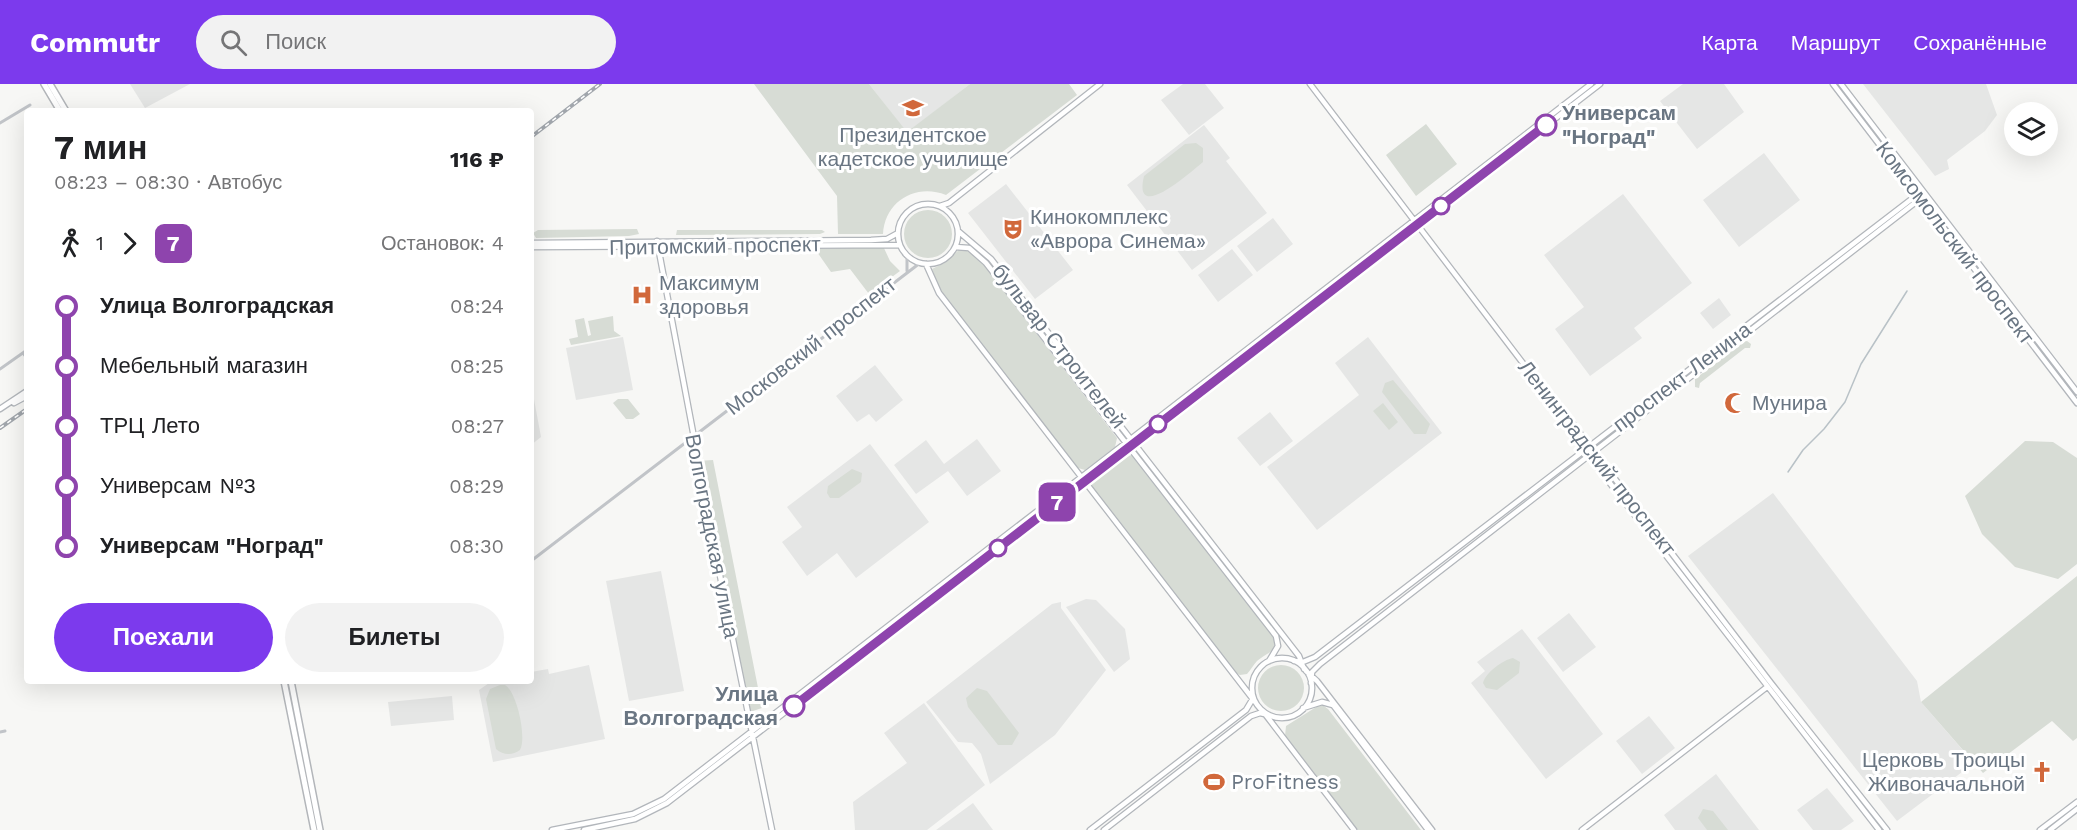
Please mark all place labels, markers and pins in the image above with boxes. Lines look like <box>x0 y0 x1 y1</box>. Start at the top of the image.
school or university icon: Президентское кадетское училище <box>901 96 925 120</box>
place label: Универсам "Ноград" <box>1562 100 1676 149</box>
marker: Универсам "Ноград" <box>1535 114 1557 136</box>
place label: Президентское кадетское училище <box>818 122 1008 171</box>
unlabelled marker <box>1432 197 1450 215</box>
place label: Кинокомплекс «Аврора Синема» <box>1030 204 1206 253</box>
theatre icon: Кинокомплекс «Аврора Синема» <box>1001 217 1025 241</box>
place label: Максимум здоровья <box>659 270 759 319</box>
hospital icon: Максимум здоровья <box>630 283 654 307</box>
place label: Мунира <box>1752 390 1827 415</box>
mosque icon: Мунира <box>1723 391 1747 415</box>
unlabelled marker <box>1149 415 1167 433</box>
unlabelled marker <box>989 539 1007 557</box>
place label: Улица Волгоградская <box>623 681 778 730</box>
marker: Улица Волгоградская <box>783 695 805 717</box>
place label: Церковь Троицы Живоначальной <box>1862 747 2025 796</box>
church icon: Церковь Троицы Живоначальной <box>2030 760 2054 784</box>
place label: ProFitness <box>1231 769 1339 794</box>
sports icon: ProFitness <box>1202 770 1226 794</box>

